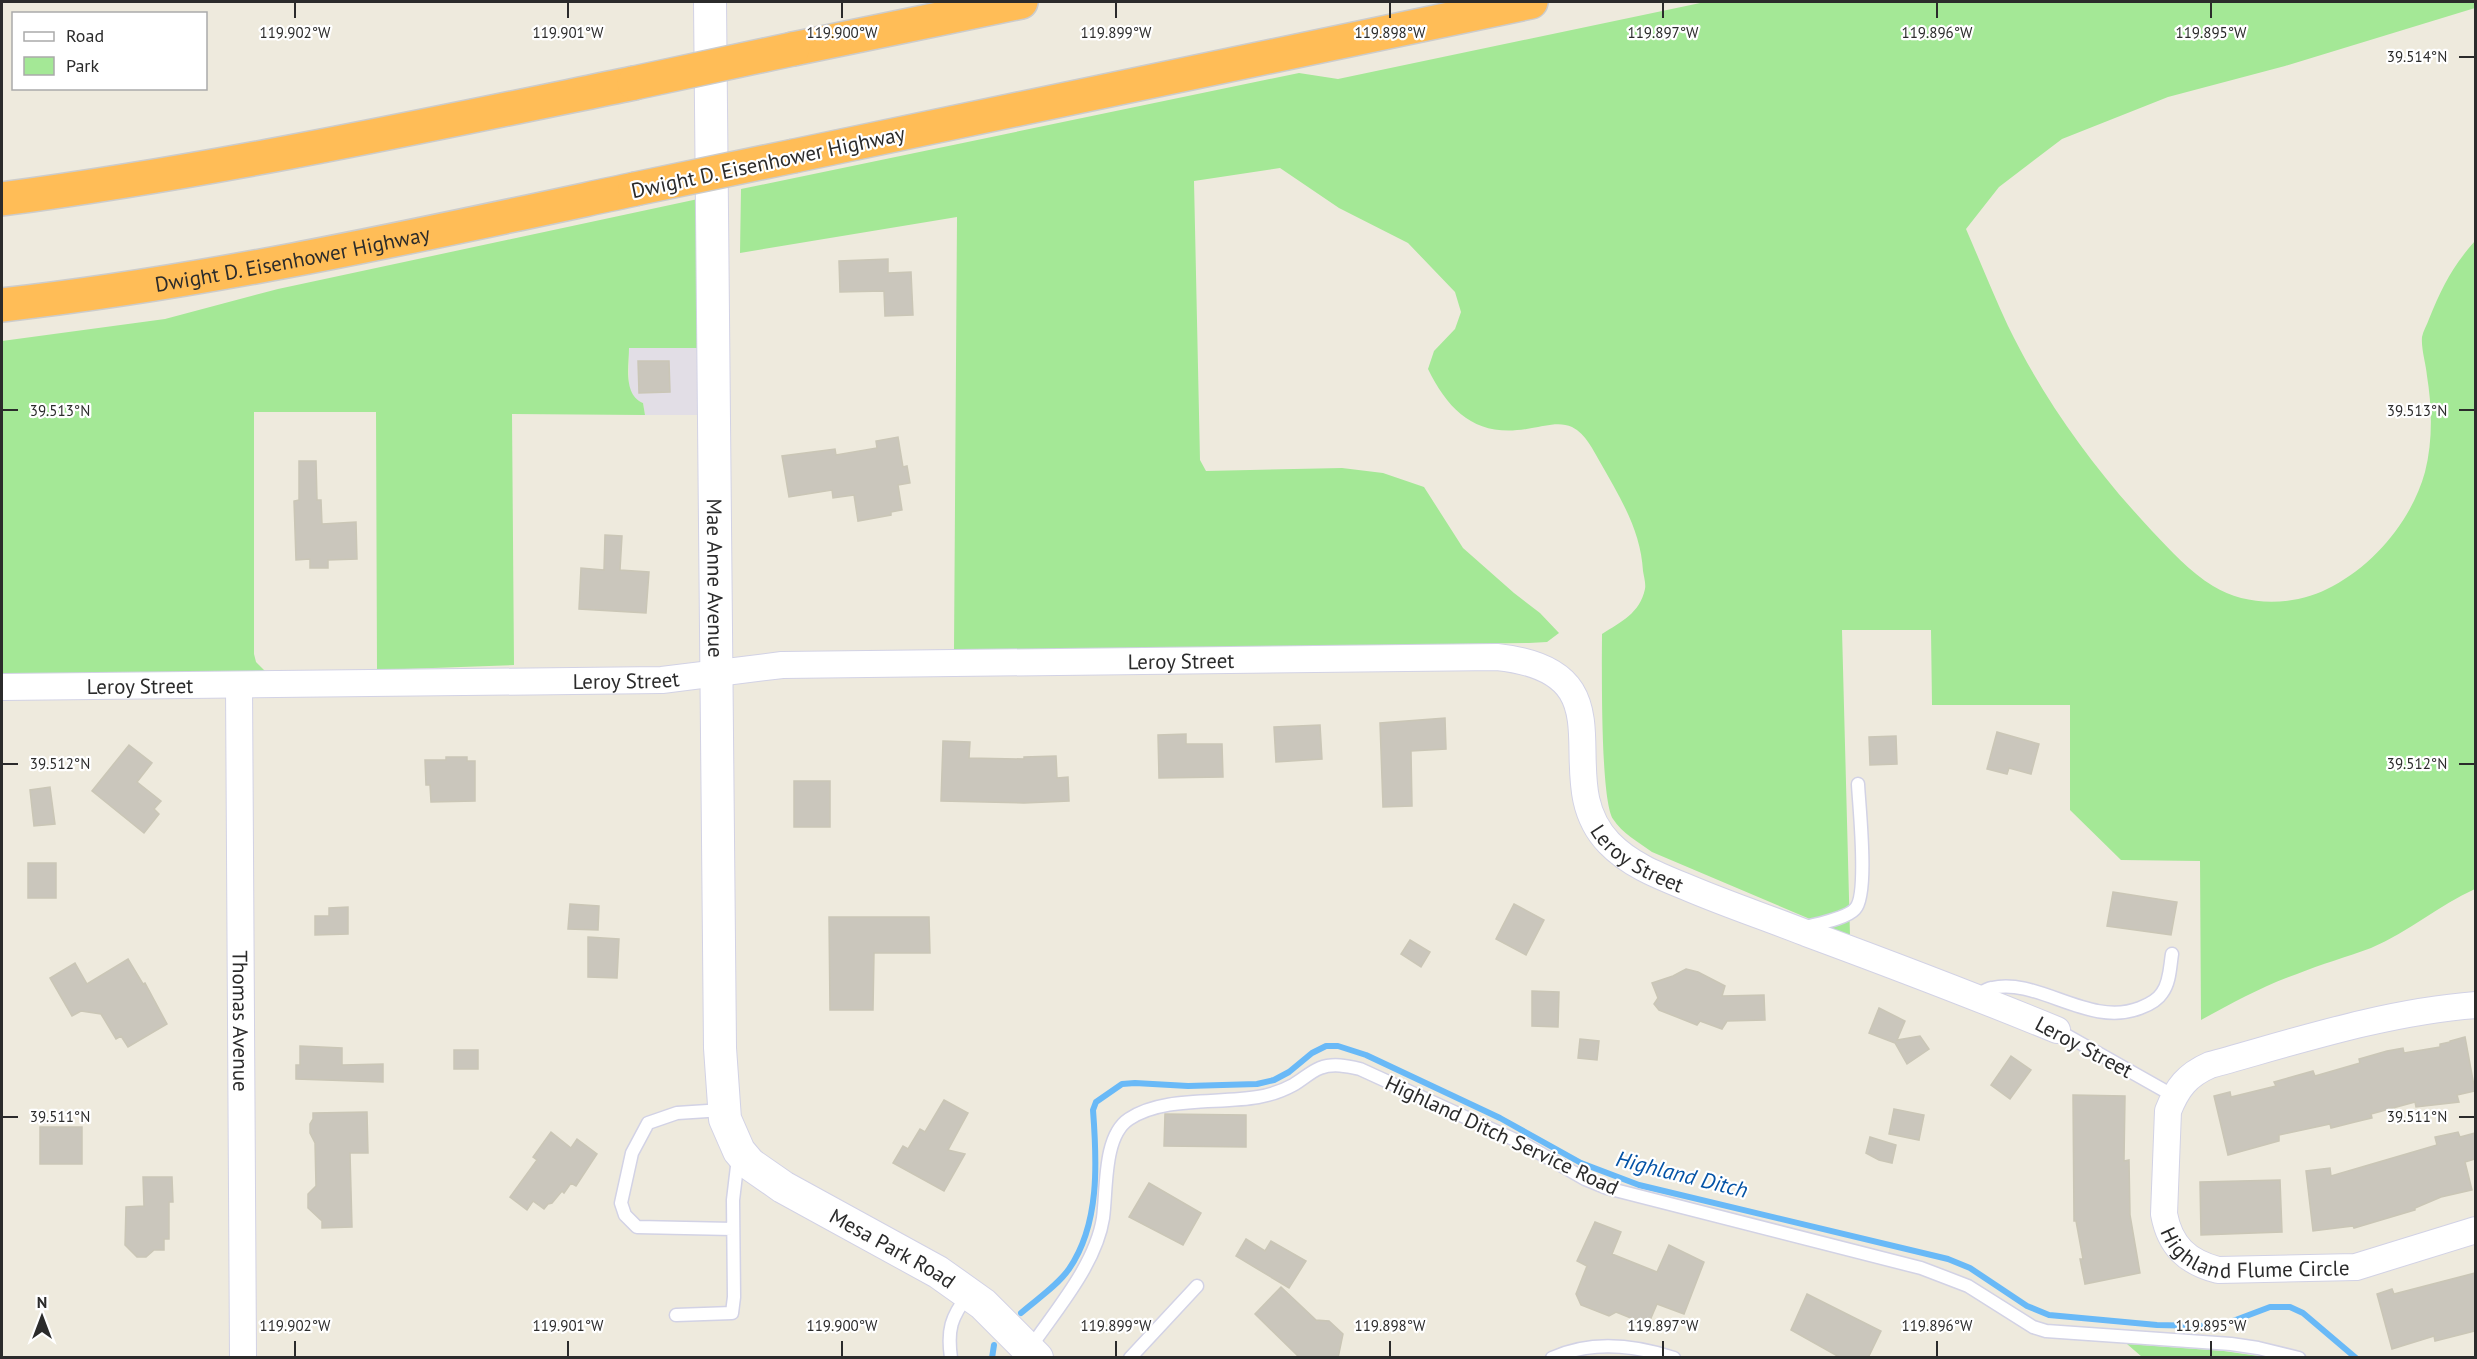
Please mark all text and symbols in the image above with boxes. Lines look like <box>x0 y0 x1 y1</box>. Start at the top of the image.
legend <box>12 12 207 90</box>
text: 119.902°W <box>259 23 331 42</box>
text: 119.901°W <box>532 23 604 42</box>
text: 119.900°W <box>806 23 878 42</box>
text: 119.899°W <box>1080 23 1152 42</box>
text: 119.898°W <box>1354 23 1426 42</box>
text: 119.897°W <box>1627 23 1699 42</box>
text: 119.896°W <box>1901 23 1973 42</box>
text: 119.895°W <box>2175 23 2247 42</box>
text: Road <box>66 24 104 47</box>
text: 39.514°N <box>2387 47 2447 66</box>
text: Park <box>66 54 99 77</box>
street label: Dwight D. Eisenhower Highway <box>629 120 907 204</box>
street label: Dwight D. Eisenhower Highway <box>153 220 432 297</box>
text: 39.513°N <box>30 401 90 420</box>
text: 39.513°N <box>2387 401 2447 420</box>
street label: Mae Anne Avenue <box>701 498 730 658</box>
street label: Leroy Street <box>1127 646 1235 675</box>
street label: Leroy Street <box>572 664 681 694</box>
street label: Leroy Street <box>86 671 194 700</box>
text: 39.512°N <box>30 754 90 773</box>
text: 39.512°N <box>2387 754 2447 773</box>
street label: Leroy Street <box>1585 819 1688 898</box>
street label: Thomas Avenue <box>227 950 255 1092</box>
street label: Leroy Street <box>2031 1010 2137 1084</box>
street label: Highland Ditch Service Road <box>1381 1069 1623 1201</box>
text: 39.511°N <box>30 1107 90 1126</box>
text: 39.511°N <box>2387 1107 2447 1126</box>
water label: Highland Ditch <box>1613 1144 1751 1204</box>
street label: Mesa Park Road <box>825 1202 961 1294</box>
street label: Highland Flume Circle <box>2155 1222 2350 1284</box>
north arrow <box>12 1287 72 1347</box>
text: N <box>37 1292 47 1312</box>
text: 119.902°W <box>259 1316 331 1335</box>
text: 119.901°W <box>532 1316 604 1335</box>
text: 119.900°W <box>806 1316 878 1335</box>
text: 119.899°W <box>1080 1316 1152 1335</box>
text: 119.898°W <box>1354 1316 1426 1335</box>
text: 119.897°W <box>1627 1316 1699 1335</box>
text: 119.896°W <box>1901 1316 1973 1335</box>
text: 119.895°W <box>2175 1316 2247 1335</box>

